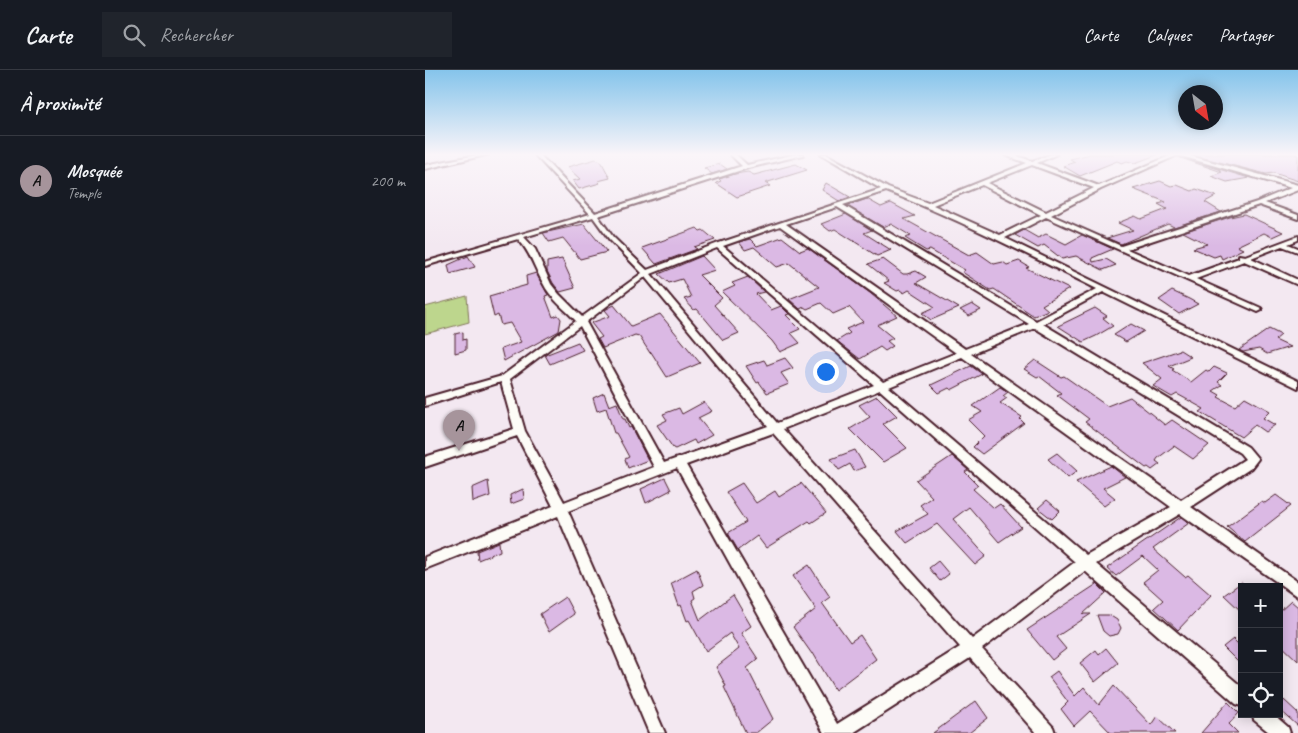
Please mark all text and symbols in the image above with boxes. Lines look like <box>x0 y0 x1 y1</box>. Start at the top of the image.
search box <box>102 12 452 57</box>
text: Carte <box>25 20 72 50</box>
icon: search <box>120 21 148 49</box>
text: Rechercher <box>160 23 233 47</box>
text: Carte <box>1084 24 1118 46</box>
text: Calques <box>1146 24 1191 46</box>
text: Partager <box>1219 24 1273 46</box>
north arrow <box>1178 85 1223 130</box>
text: À proximité <box>20 90 100 116</box>
text: Mosquée <box>67 159 121 183</box>
text: A <box>32 171 40 191</box>
text: 200 m <box>371 171 405 191</box>
text: Temple <box>67 183 101 203</box>
your location <box>813 359 839 385</box>
pin: A <box>443 410 475 451</box>
map controls <box>1238 583 1283 718</box>
button: + <box>1238 583 1283 628</box>
button: − <box>1238 628 1283 673</box>
button: locate <box>1238 673 1283 718</box>

